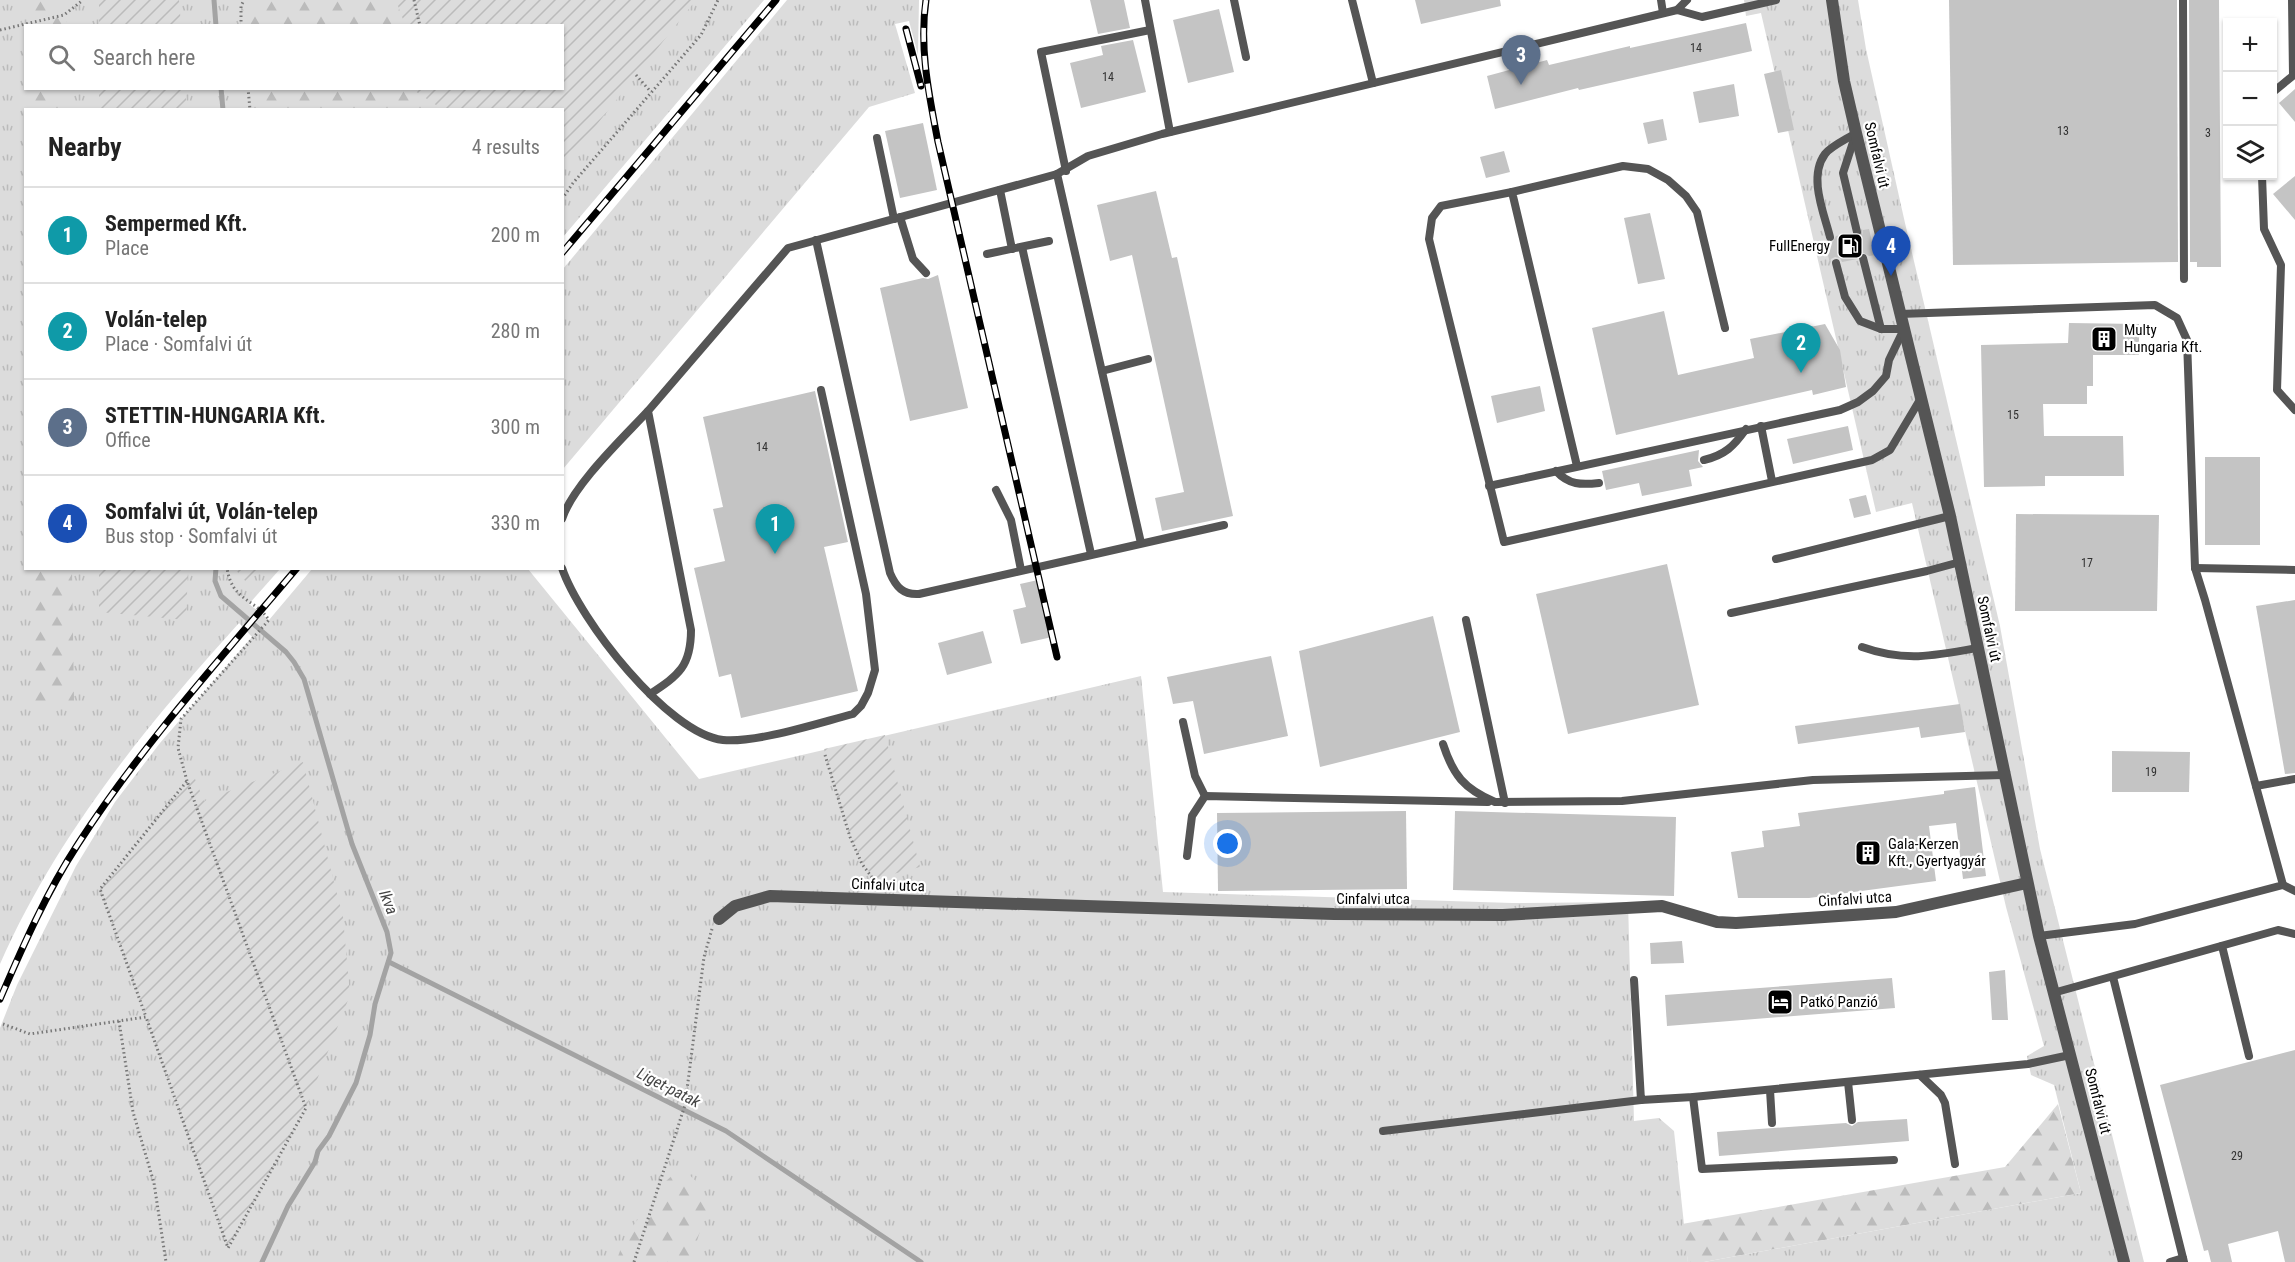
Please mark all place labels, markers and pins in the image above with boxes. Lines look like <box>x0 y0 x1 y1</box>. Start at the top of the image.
pin: 3 <box>1502 36 1540 85</box>
pin: 4 <box>1872 226 1910 276</box>
fuel station icon: FullEnergy <box>1835 231 1865 261</box>
place label: FullEnergy <box>1769 237 1830 255</box>
place label: Multy Hungaria Kft. <box>2124 321 2202 356</box>
pin: 2 <box>1782 324 1820 373</box>
building icon: Multy Hungaria Kft. <box>2089 324 2119 354</box>
pin: 1 <box>756 504 794 554</box>
place label: Gala-Kerzen Kft., Gyertyagyár <box>1888 835 1986 870</box>
building icon: Gala-Kerzen Kft., Gyertyagyár <box>1853 838 1883 868</box>
hotel icon: Patkó Panzió <box>1765 987 1795 1017</box>
place label: Patkó Panzió <box>1800 993 1878 1011</box>

